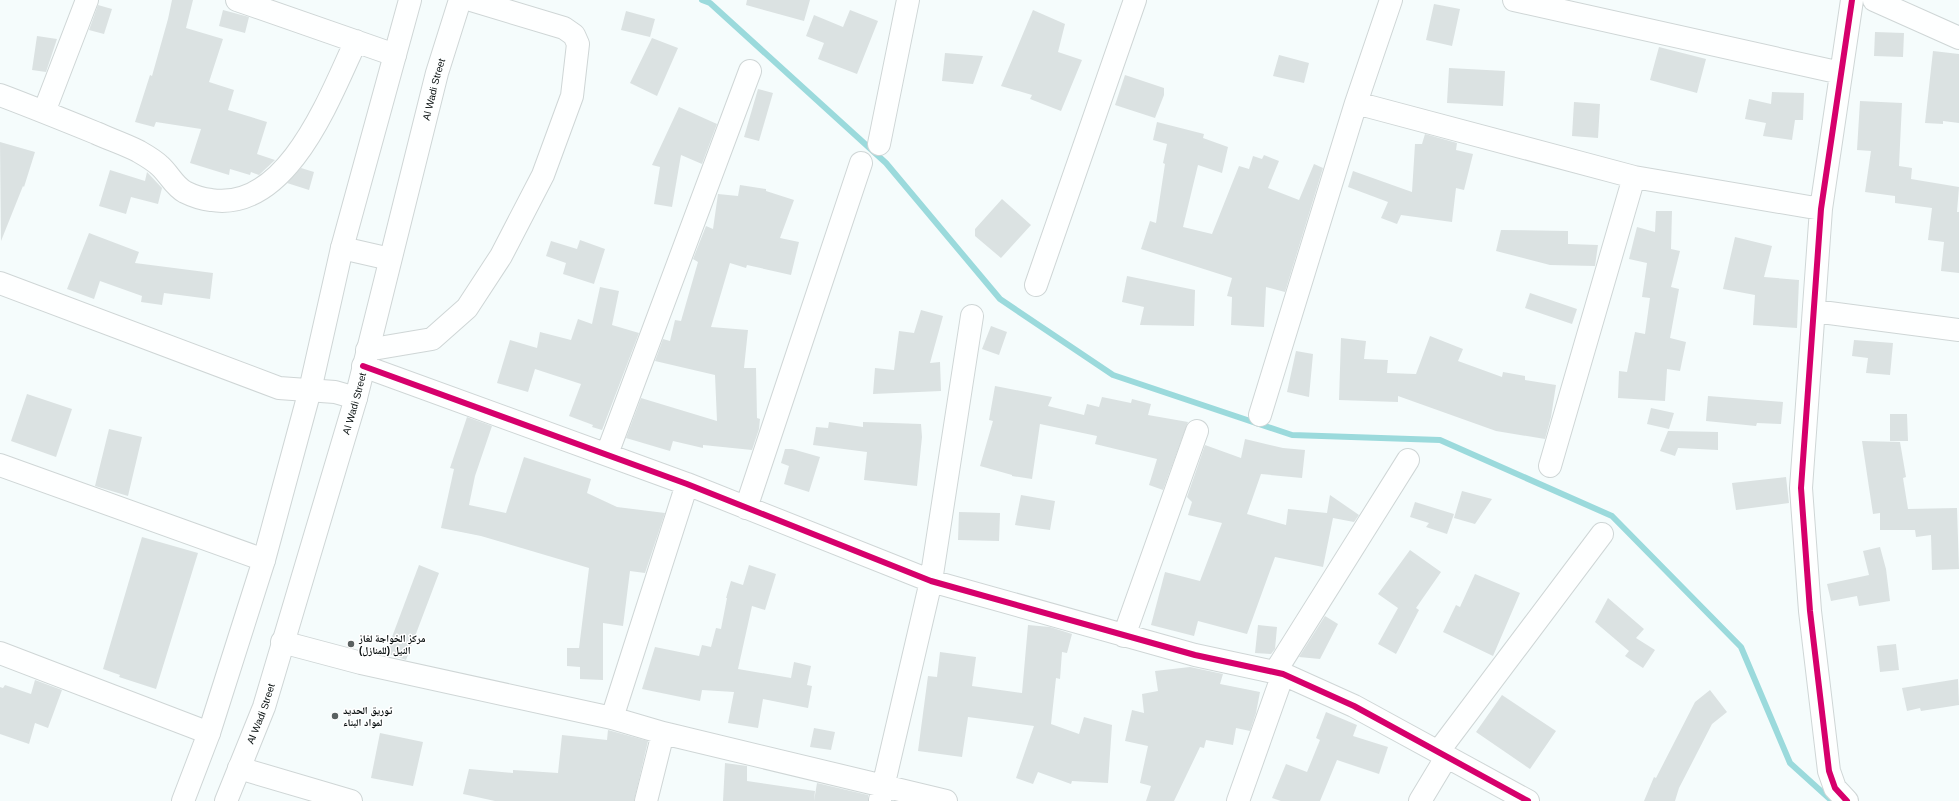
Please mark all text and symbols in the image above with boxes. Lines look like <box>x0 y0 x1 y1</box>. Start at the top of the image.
street label: Al Wadi Street <box>420 57 447 121</box>
street label: Al Wadi Street <box>340 371 368 436</box>
place label: مركز الخواجة لغاز النيل (للمنازل) <box>358 633 426 657</box>
marker: مركز الخواجة لغاز النيل (للمنازل) <box>346 639 356 649</box>
street label: Al Wadi Street <box>244 682 276 745</box>
place label: توريق الحديد لمواد البناء <box>343 705 393 729</box>
marker: توريق الحديد لمواد البناء <box>330 711 340 721</box>

